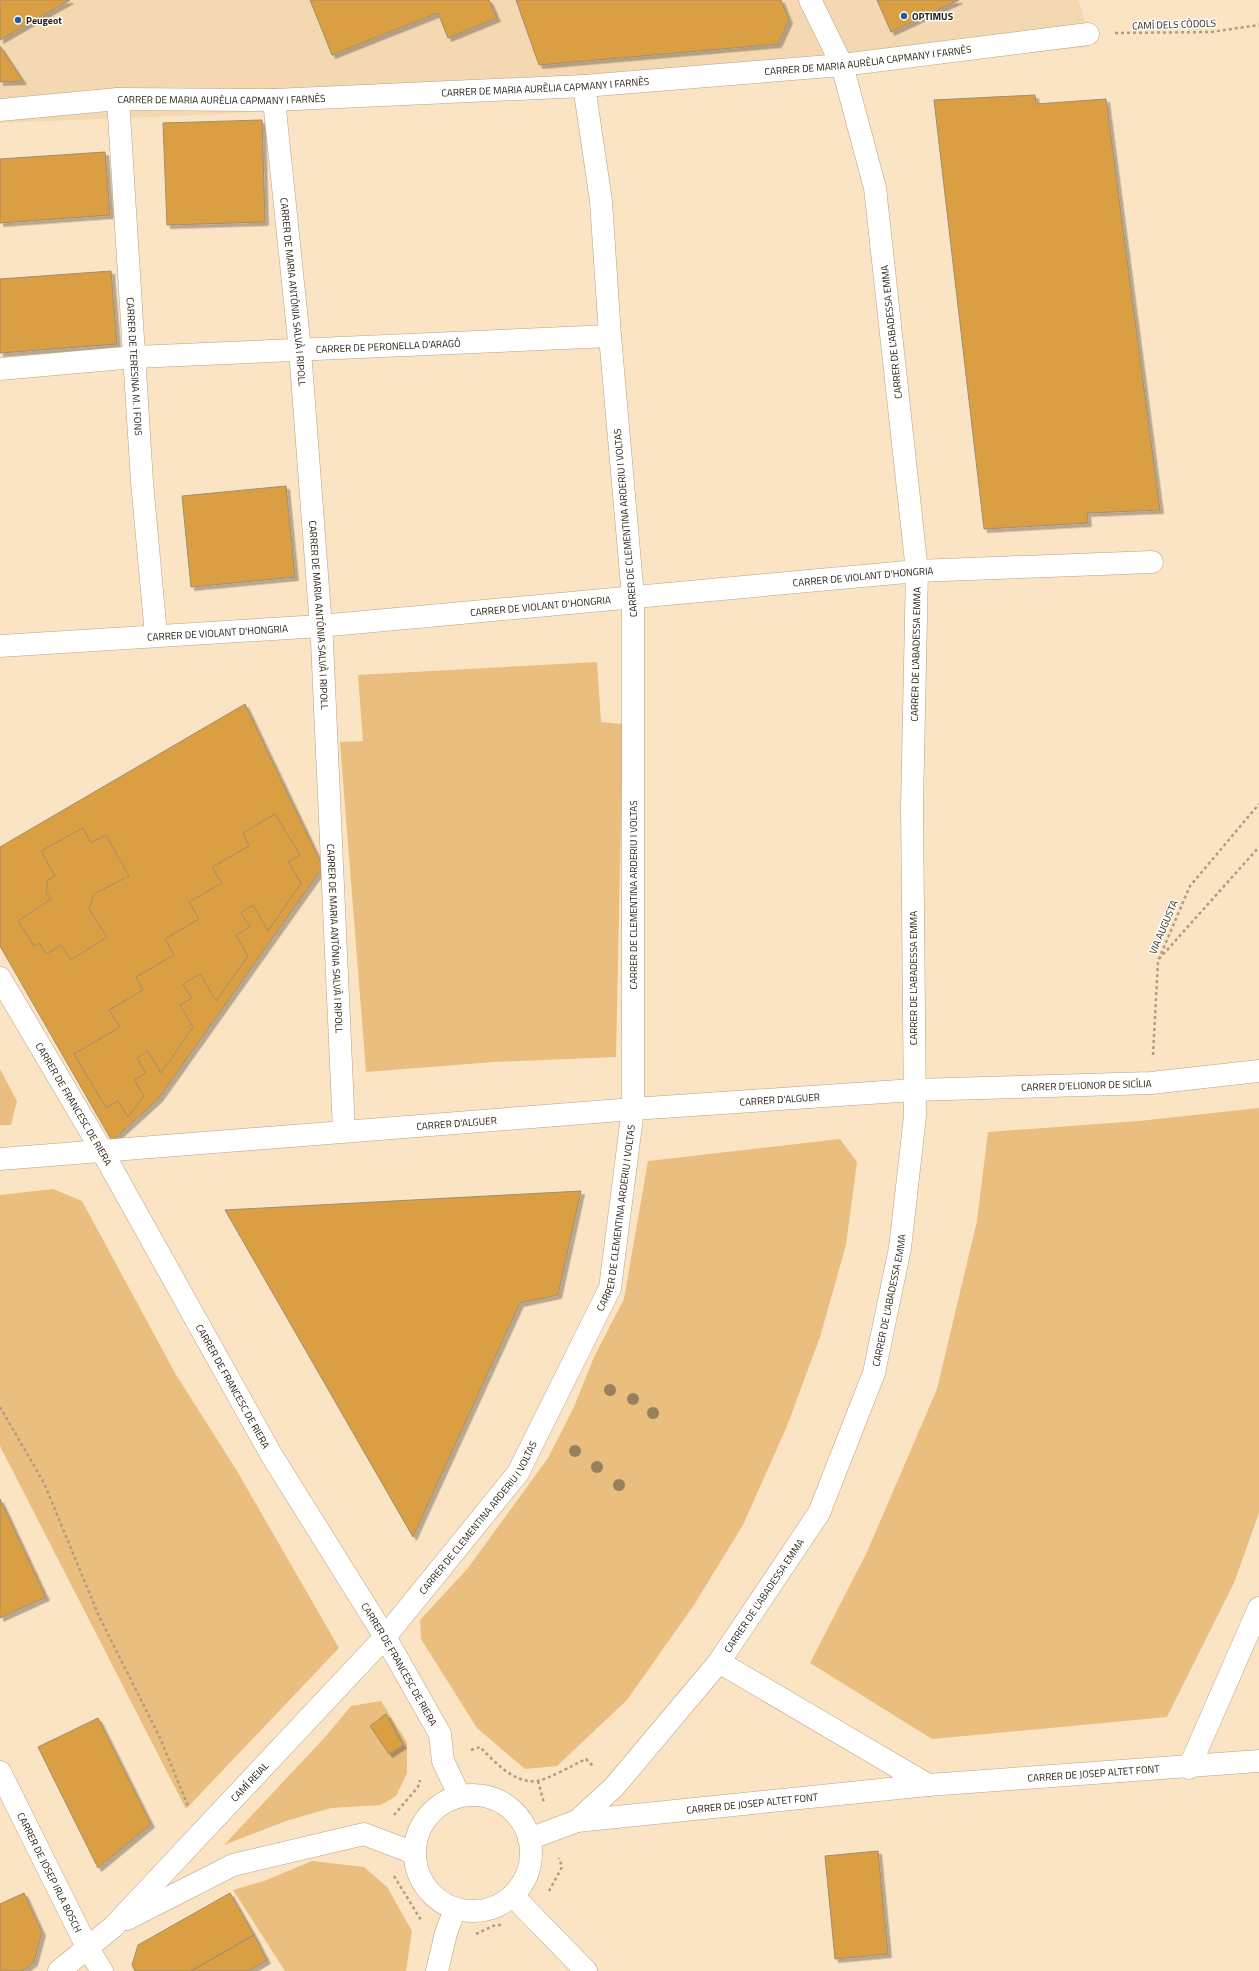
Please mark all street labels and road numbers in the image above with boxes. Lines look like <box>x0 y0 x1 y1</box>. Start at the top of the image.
street label: CAMÍ DELS CÒDOLS <box>1132 16 1216 33</box>
street label: CARRER DE MARIA AURÈLIA CAPMANY I FARNÈS <box>764 42 972 79</box>
street label: CARRER DE MARIA AURÈLIA CAPMANY I FARNÈS <box>441 74 650 100</box>
street label: CARRER DE MARIA AURÈLIA CAPMANY I FARNÈS <box>117 91 326 108</box>
street label: CARRER DE MARIA ANTÓNIA SALVÀ I RIPOLL <box>276 197 310 387</box>
street label: CARRER DE L'ABADESSA EMMA <box>877 264 906 400</box>
street label: CARRER DE TERESINA M. I FONS <box>122 297 146 436</box>
street label: CARRER DE PERONELLA D'ARAGÓ <box>315 336 461 357</box>
street label: CARRER DE CLEMENTINA ARDERIU I VOLTAS <box>610 428 641 618</box>
street label: CARRER DE MARIA ANTÓNIA SALVÀ I RIPOLL <box>305 520 332 710</box>
street label: CARRER DE VIOLANT D'HONGRIA <box>792 563 934 590</box>
street label: CARRER DE L'ABADESSA EMMA <box>907 587 925 722</box>
street label: CARRER DE VIOLANT D'HONGRIA <box>469 592 612 620</box>
street label: CARRER DE VIOLANT D'HONGRIA <box>147 621 289 645</box>
street label: CARRER DE CLEMENTINA ARDERIU I VOLTAS <box>626 800 641 990</box>
street label: CARRER DE MARIA ANTÓNIA SALVÀ I RIPOLL <box>323 844 347 1034</box>
street label: VIA AUGUSTA <box>1145 898 1182 957</box>
street label: CARRER DE L'ABADESSA EMMA <box>906 911 921 1045</box>
street label: CARRER DE FRANCESC DE RIERA <box>32 1040 116 1168</box>
street label: CARRER D'ELIONOR DE SICÍLIA <box>1021 1076 1152 1095</box>
street label: CARRER D'ALGUER <box>739 1089 820 1110</box>
street label: CARRER D'ALGUER <box>416 1113 497 1134</box>
street label: CARRER DE CLEMENTINA ARDERIU I VOLTAS <box>593 1124 639 1314</box>
street label: CARRER DE L'ABADESSA EMMA <box>869 1233 910 1368</box>
street label: CARRER DE FRANCESC DE RIERA <box>192 1321 273 1451</box>
street label: CARRER DE CLEMENTINA ARDERIU I VOLTAS <box>416 1438 541 1598</box>
street label: CARRER DE L'ABADESSA EMMA <box>720 1536 808 1656</box>
street label: CARRER DE FRANCESC DE RIERA <box>357 1600 441 1729</box>
street label: CAMÍ REIAL <box>227 1759 272 1805</box>
street label: CARRER DE JOSEP ALTET FONT <box>1027 1761 1161 1786</box>
street label: CARRER DE JOSEP ALTET FONT <box>686 1789 819 1818</box>
street label: CARRER DE JOSEP IRLA BOSCH <box>13 1810 86 1935</box>

